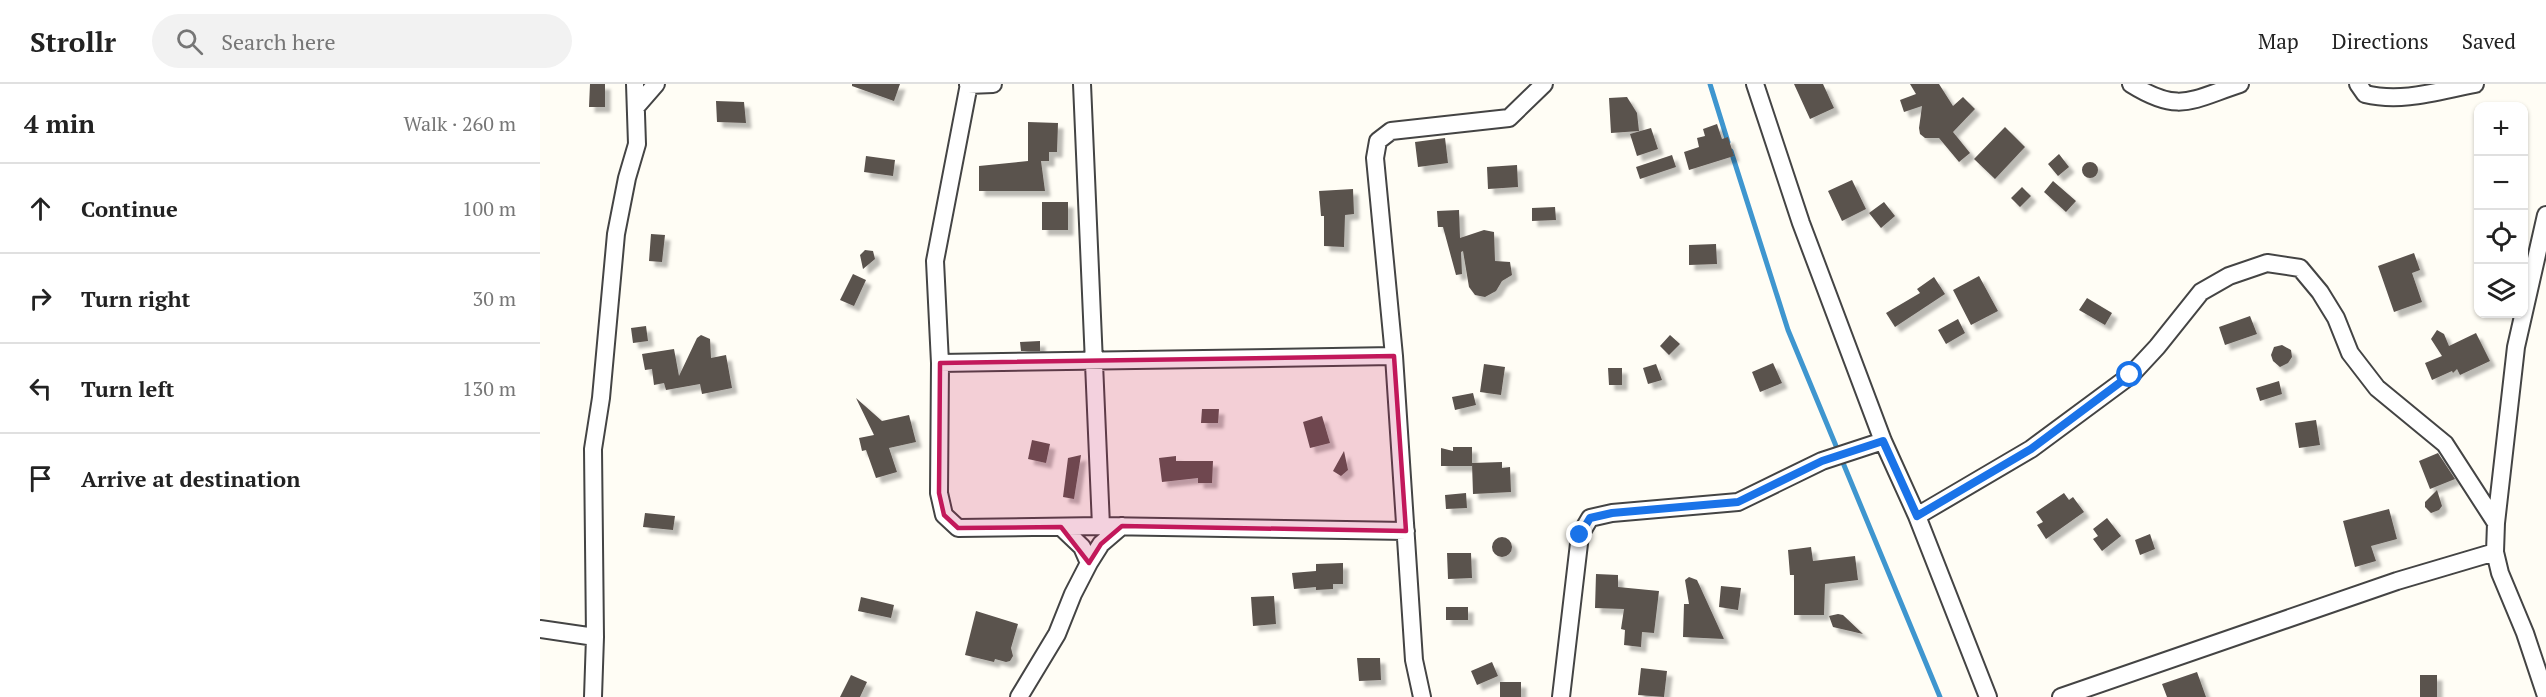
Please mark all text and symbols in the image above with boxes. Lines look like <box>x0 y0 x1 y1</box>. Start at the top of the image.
search box <box>152 14 572 68</box>
text: Strollr <box>30 23 116 60</box>
icon: search <box>173 25 206 58</box>
text: Search here <box>221 27 336 56</box>
text: Map <box>2258 27 2299 55</box>
text: Directions <box>2332 27 2429 55</box>
text: Saved <box>2462 27 2516 55</box>
map controls <box>2474 102 2528 318</box>
button: + <box>2474 102 2528 156</box>
text: 4 min <box>24 106 95 140</box>
text: Walk · 260 m <box>404 110 516 137</box>
button: − <box>2474 156 2528 210</box>
icon: ahead <box>24 192 57 225</box>
text: Continue <box>81 194 178 223</box>
text: 100 m <box>462 195 516 222</box>
button: locate <box>2474 210 2528 264</box>
button: layers <box>2474 264 2528 318</box>
icon: right <box>24 282 57 315</box>
text: Turn right <box>81 284 190 313</box>
text: 30 m <box>473 285 516 312</box>
route start <box>2116 361 2142 387</box>
icon: left <box>24 372 57 405</box>
text: Turn left <box>81 374 174 403</box>
text: 130 m <box>462 375 516 402</box>
icon: arrive <box>24 462 57 495</box>
text: Arrive at destination <box>81 464 300 493</box>
route end <box>1566 521 1592 547</box>

